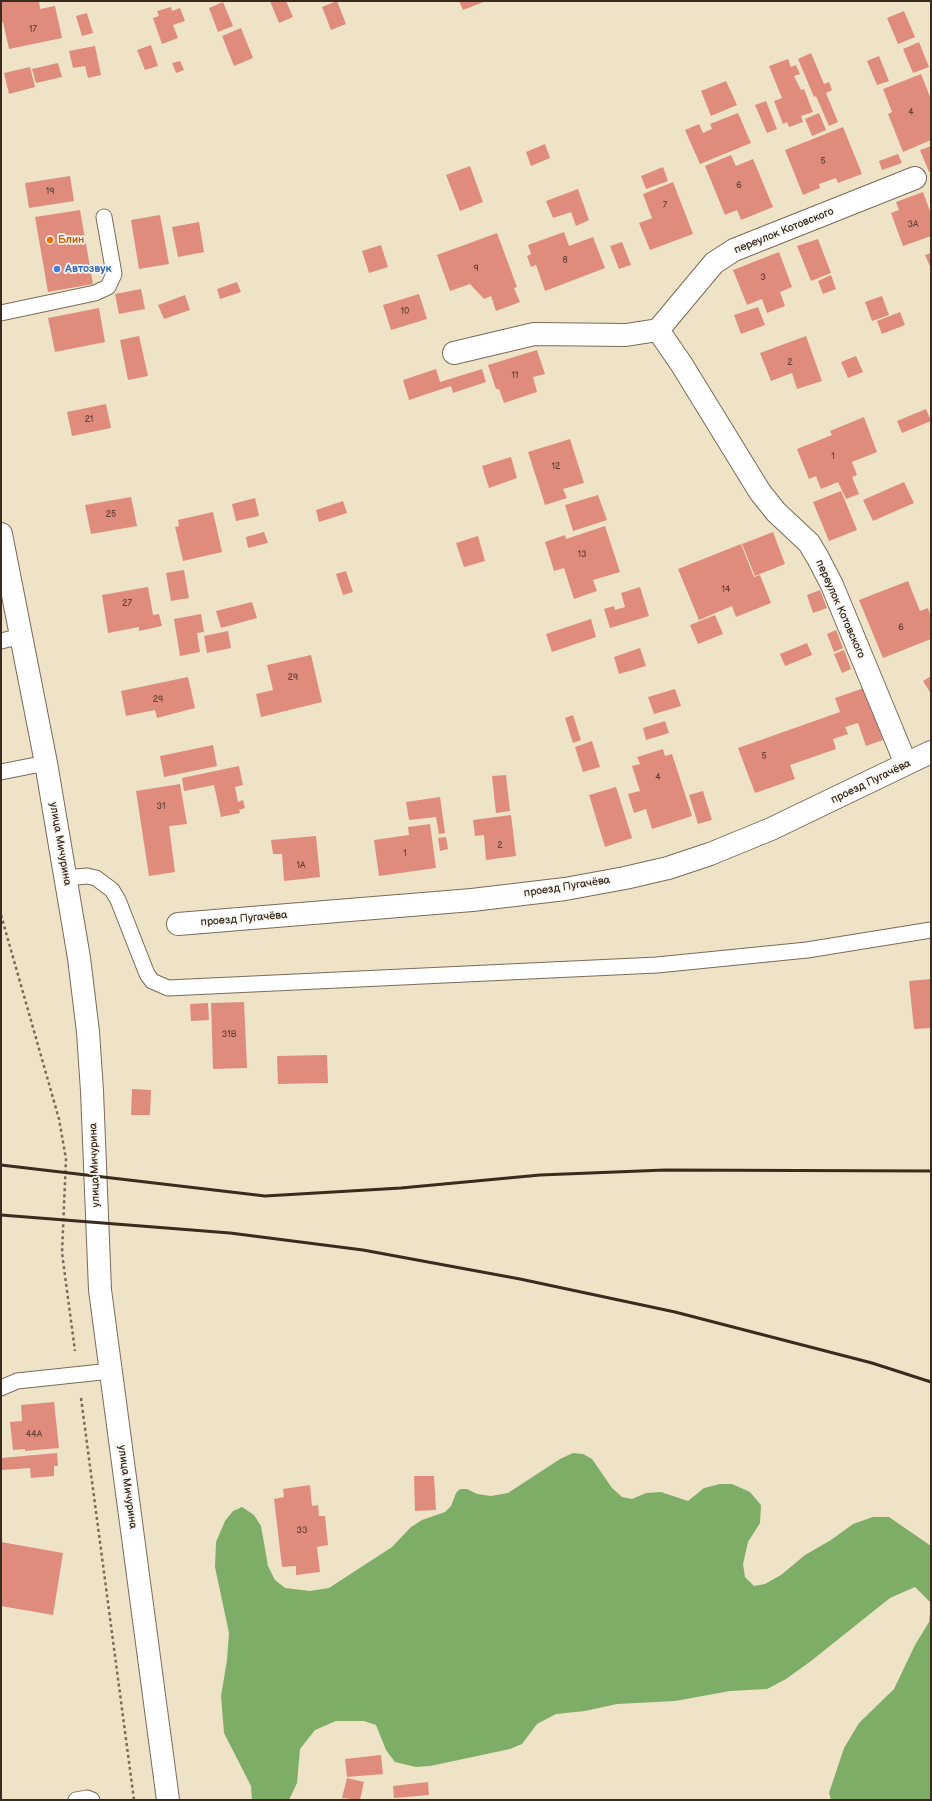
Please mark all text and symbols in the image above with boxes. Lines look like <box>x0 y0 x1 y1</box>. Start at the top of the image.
house number: 17 <box>29 25 37 35</box>
house number: 4 <box>908 108 914 118</box>
house number: 5 <box>820 157 826 167</box>
house number: 6 <box>736 181 742 191</box>
house number: 19 <box>46 187 54 197</box>
house number: 7 <box>663 201 667 211</box>
street label: переулок Котовского <box>732 205 836 257</box>
house number: 3А <box>908 220 918 230</box>
place label: Блин <box>58 233 84 247</box>
marker: Блин <box>45 235 55 245</box>
house number: 8 <box>562 256 568 266</box>
place label: Автозвук <box>65 262 111 276</box>
marker: Автозвук <box>52 264 62 274</box>
house number: 9 <box>473 264 479 274</box>
house number: 3 <box>760 273 766 283</box>
house number: 10 <box>401 307 409 317</box>
house number: 2 <box>787 358 793 368</box>
house number: 11 <box>512 371 518 381</box>
house number: 21 <box>85 415 93 425</box>
house number: 1 <box>831 452 835 462</box>
house number: 12 <box>552 462 560 472</box>
house number: 25 <box>106 510 116 520</box>
house number: 13 <box>577 550 587 560</box>
street label: переулок Котовского <box>812 558 868 660</box>
house number: 14 <box>722 585 730 595</box>
house number: 27 <box>122 599 132 609</box>
house number: 6 <box>898 623 904 633</box>
house number: 29 <box>288 673 298 683</box>
house number: 29 <box>153 695 163 705</box>
house number: 5 <box>761 752 767 762</box>
street label: проезд Пугачёва <box>829 757 913 807</box>
house number: 4 <box>655 773 661 783</box>
street label: улица Мичурина <box>46 801 74 887</box>
house number: 31 <box>156 802 166 812</box>
house number: 2 <box>497 841 503 851</box>
house number: 1 <box>403 849 407 859</box>
house number: 1А <box>297 861 305 871</box>
street label: проезд Пугачёва <box>523 874 611 900</box>
street label: проезд Пугачёва <box>200 909 288 929</box>
house number: 31В <box>222 1030 236 1040</box>
street label: улица Мичурина <box>87 1123 103 1207</box>
house number: 44А <box>26 1430 42 1440</box>
street label: улица Мичурина <box>115 1444 139 1530</box>
house number: 33 <box>296 1526 308 1536</box>

